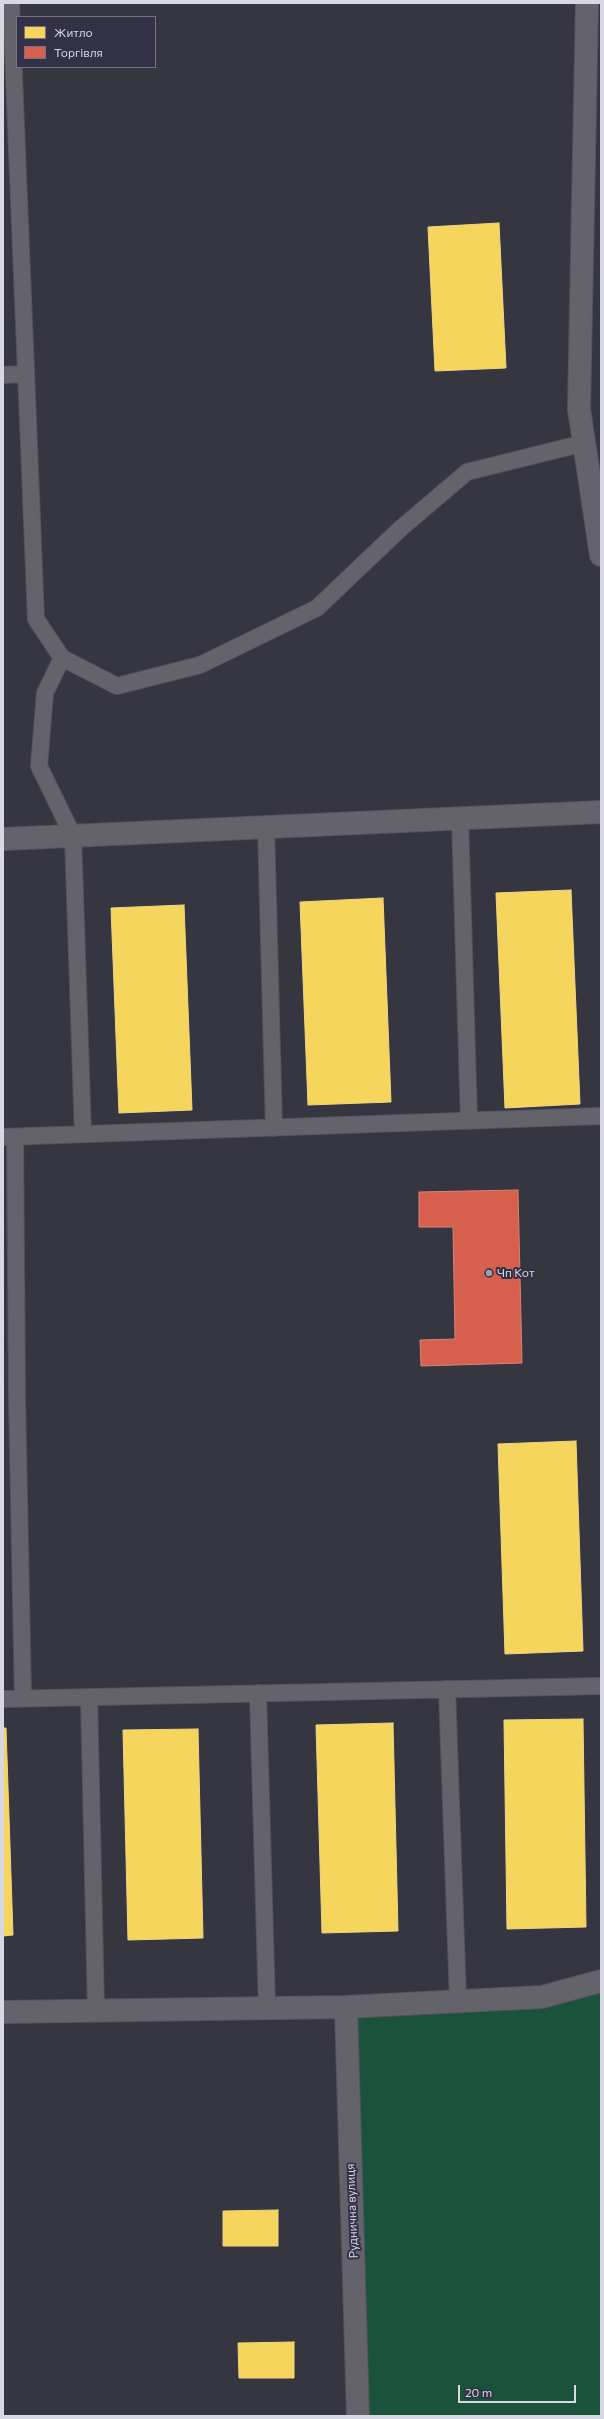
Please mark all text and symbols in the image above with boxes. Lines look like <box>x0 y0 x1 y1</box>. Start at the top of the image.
legend <box>16 16 156 68</box>
text: Житло <box>54 25 93 39</box>
text: Торгівля <box>54 45 103 59</box>
place label: Чп Кот <box>497 1266 535 1280</box>
marker: Чп Кот <box>484 1268 494 1278</box>
street label: Руднична вулиця <box>343 2163 361 2259</box>
scale bar <box>460 2377 578 2403</box>
text: 20 m <box>465 2385 492 2399</box>

